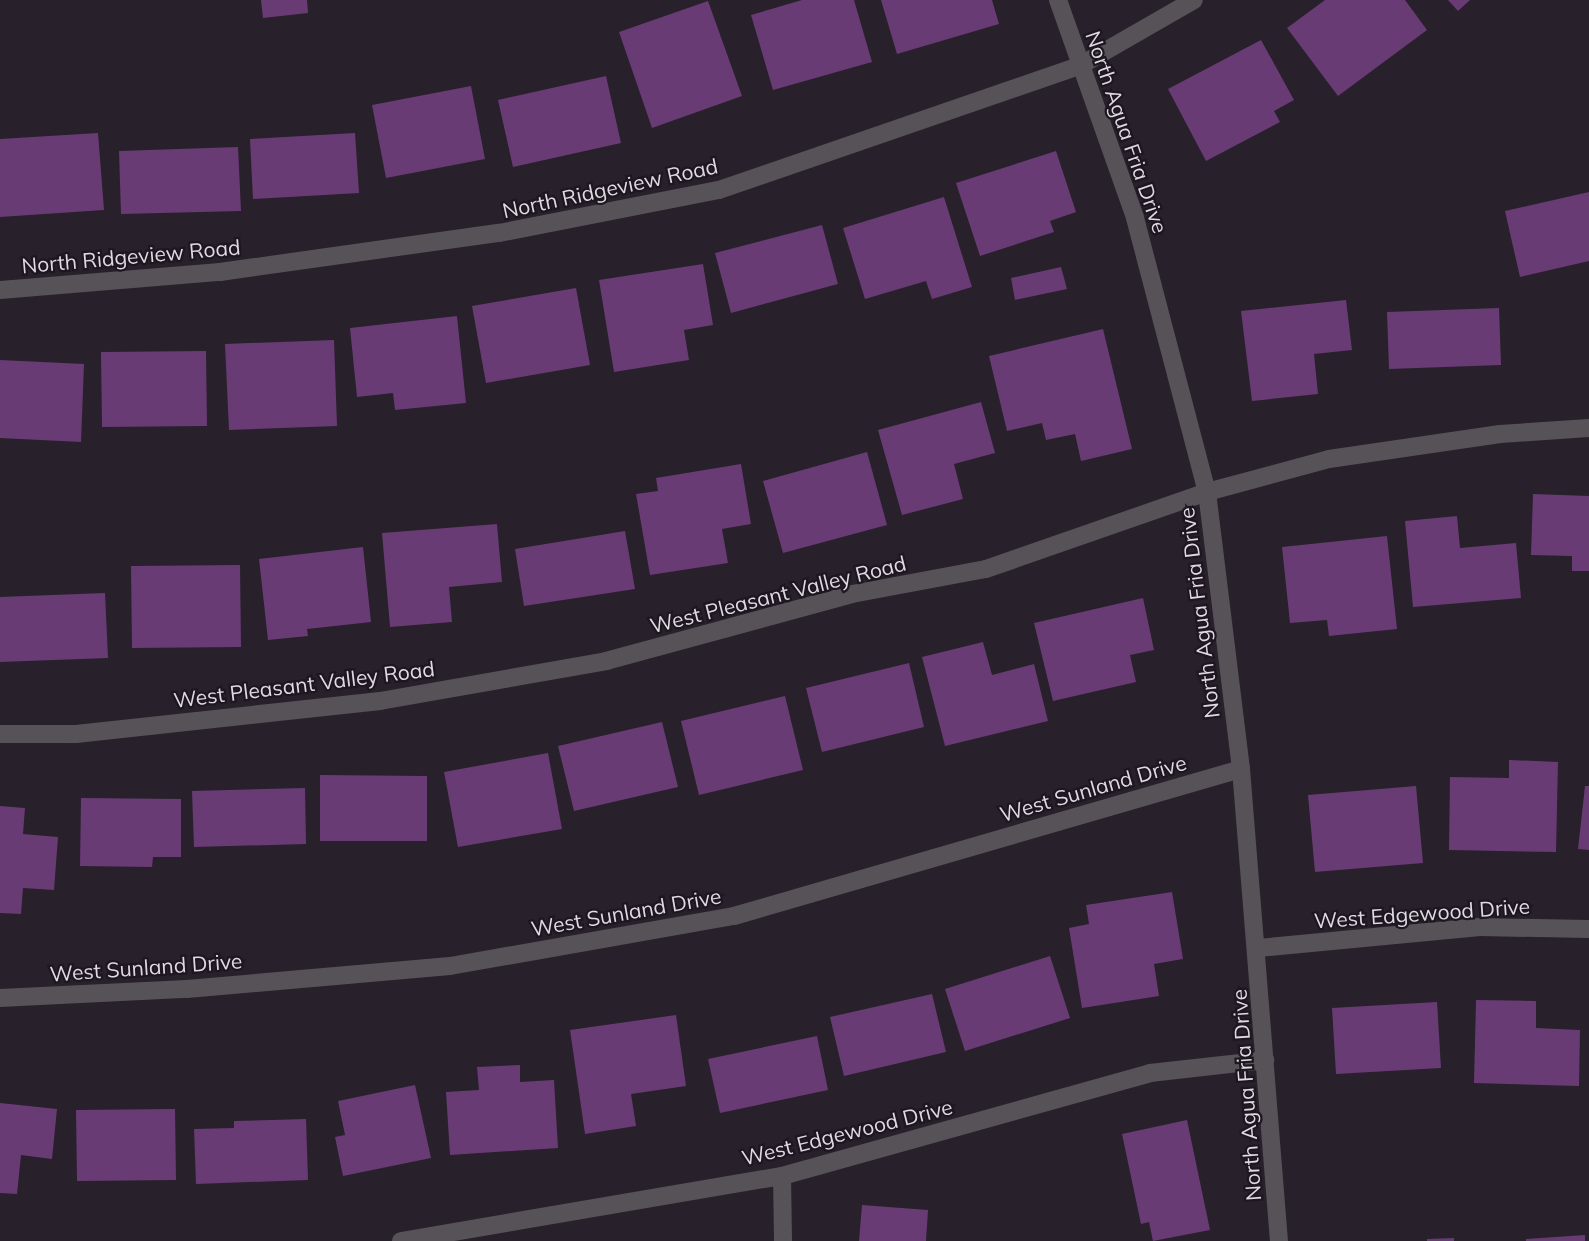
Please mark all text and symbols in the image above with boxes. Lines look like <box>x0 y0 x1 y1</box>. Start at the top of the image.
street label: North Agua Fria Drive <box>1081 28 1173 236</box>
street label: North Ridgeview Road <box>500 153 720 223</box>
street label: North Ridgeview Road <box>20 234 242 278</box>
street label: North Agua Fria Drive <box>1174 506 1224 720</box>
street label: West Pleasant Valley Road <box>647 550 909 638</box>
street label: West Pleasant Valley Road <box>172 655 436 713</box>
street label: West Sunland Drive <box>997 749 1189 827</box>
street label: West Sunland Drive <box>529 883 723 941</box>
street label: West Edgewood Drive <box>1313 893 1531 933</box>
street label: West Sunland Drive <box>49 948 243 986</box>
street label: North Agua Fria Drive <box>1226 988 1266 1202</box>
street label: West Edgewood Drive <box>739 1094 955 1170</box>

